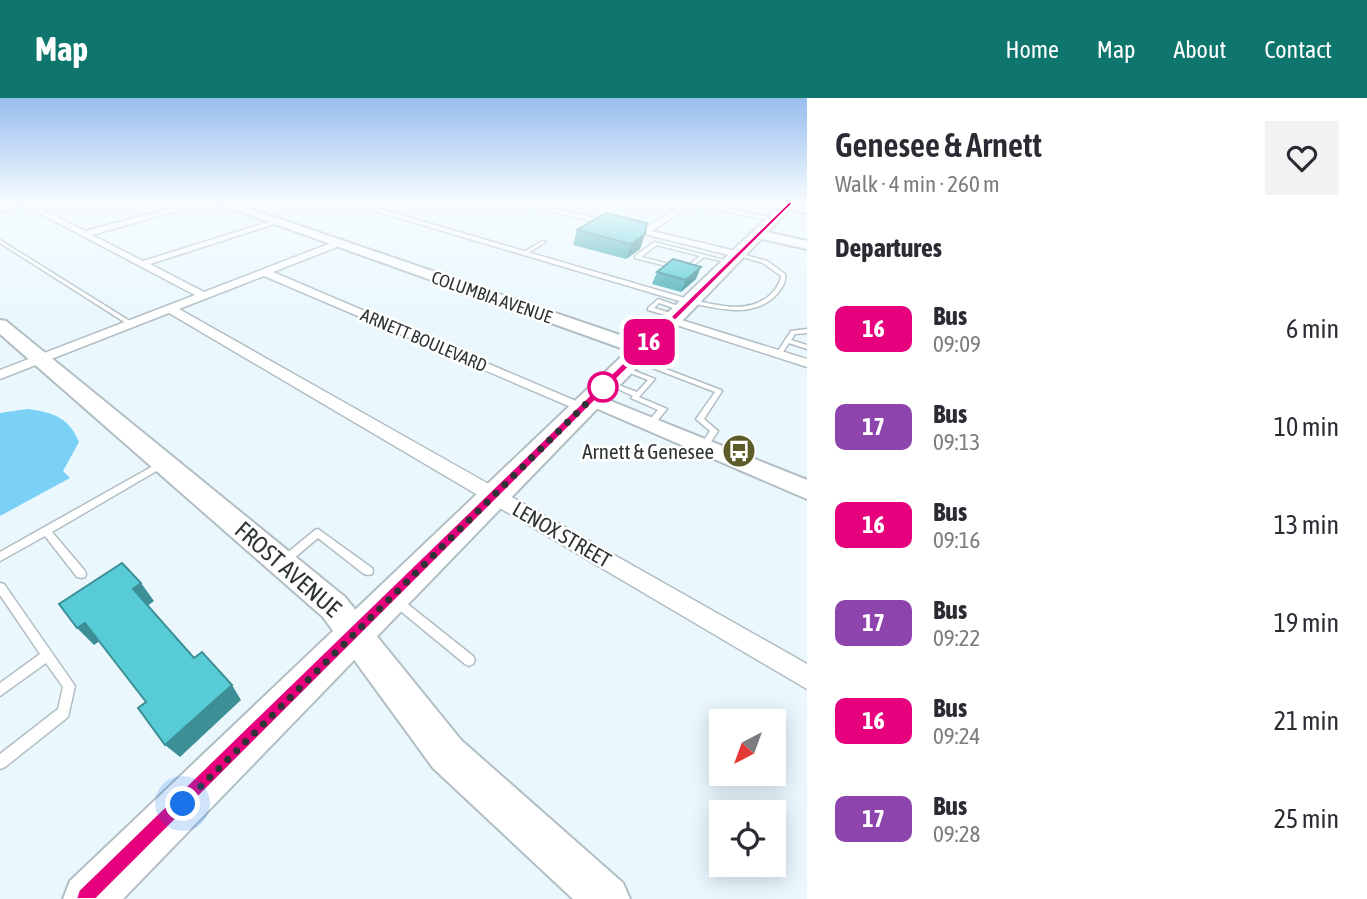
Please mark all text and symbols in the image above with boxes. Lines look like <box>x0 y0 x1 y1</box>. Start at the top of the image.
text: Map <box>35 30 88 68</box>
text: Home <box>1005 36 1059 63</box>
text: Map <box>1097 36 1135 63</box>
text: About <box>1173 36 1226 63</box>
text: Contact <box>1264 36 1332 63</box>
button: heart <box>1265 121 1339 195</box>
text: Genesee & Arnett <box>835 126 1042 164</box>
text: Walk · 4 min · 260 m <box>835 171 999 197</box>
text: Departures <box>835 233 942 263</box>
street label: COLUMBIA AVENUE <box>429 267 555 328</box>
text: Bus <box>933 301 967 331</box>
street label: ARNETT BOULEVARD <box>358 304 490 376</box>
text: 6 min <box>1286 314 1339 344</box>
text: 16 <box>862 315 885 342</box>
line badge: 16 <box>618 319 680 365</box>
text: 16 <box>638 328 660 355</box>
text: 09:09 <box>933 331 981 357</box>
unlabelled marker <box>588 372 618 402</box>
text: Bus <box>933 399 967 429</box>
text: 10 min <box>1274 412 1339 442</box>
text: 17 <box>862 413 885 440</box>
text: 09:13 <box>933 429 980 455</box>
bus stop icon: Arnett & Genesee <box>720 432 758 470</box>
place label: Arnett & Genesee <box>582 439 714 463</box>
street label: LENOX STREET <box>509 496 615 572</box>
text: Bus <box>933 497 967 527</box>
text: 13 min <box>1274 510 1339 540</box>
text: 16 <box>862 511 885 538</box>
street label: FROST AVENUE <box>230 516 346 622</box>
text: 09:16 <box>933 527 980 553</box>
text: Bus <box>933 595 967 625</box>
text: 19 min <box>1274 608 1339 638</box>
text: 17 <box>862 609 885 636</box>
text: 09:22 <box>933 625 980 651</box>
text: Bus <box>933 693 967 723</box>
text: 21 min <box>1274 706 1339 736</box>
text: 16 <box>862 707 885 734</box>
north arrow <box>709 709 786 786</box>
map controls <box>709 709 786 877</box>
text: 09:24 <box>933 723 980 749</box>
your location <box>165 786 200 821</box>
text: Bus <box>933 791 967 821</box>
button: locate <box>709 800 786 877</box>
text: 25 min <box>1274 804 1339 834</box>
text: 17 <box>862 805 885 832</box>
text: 09:28 <box>933 821 980 847</box>

